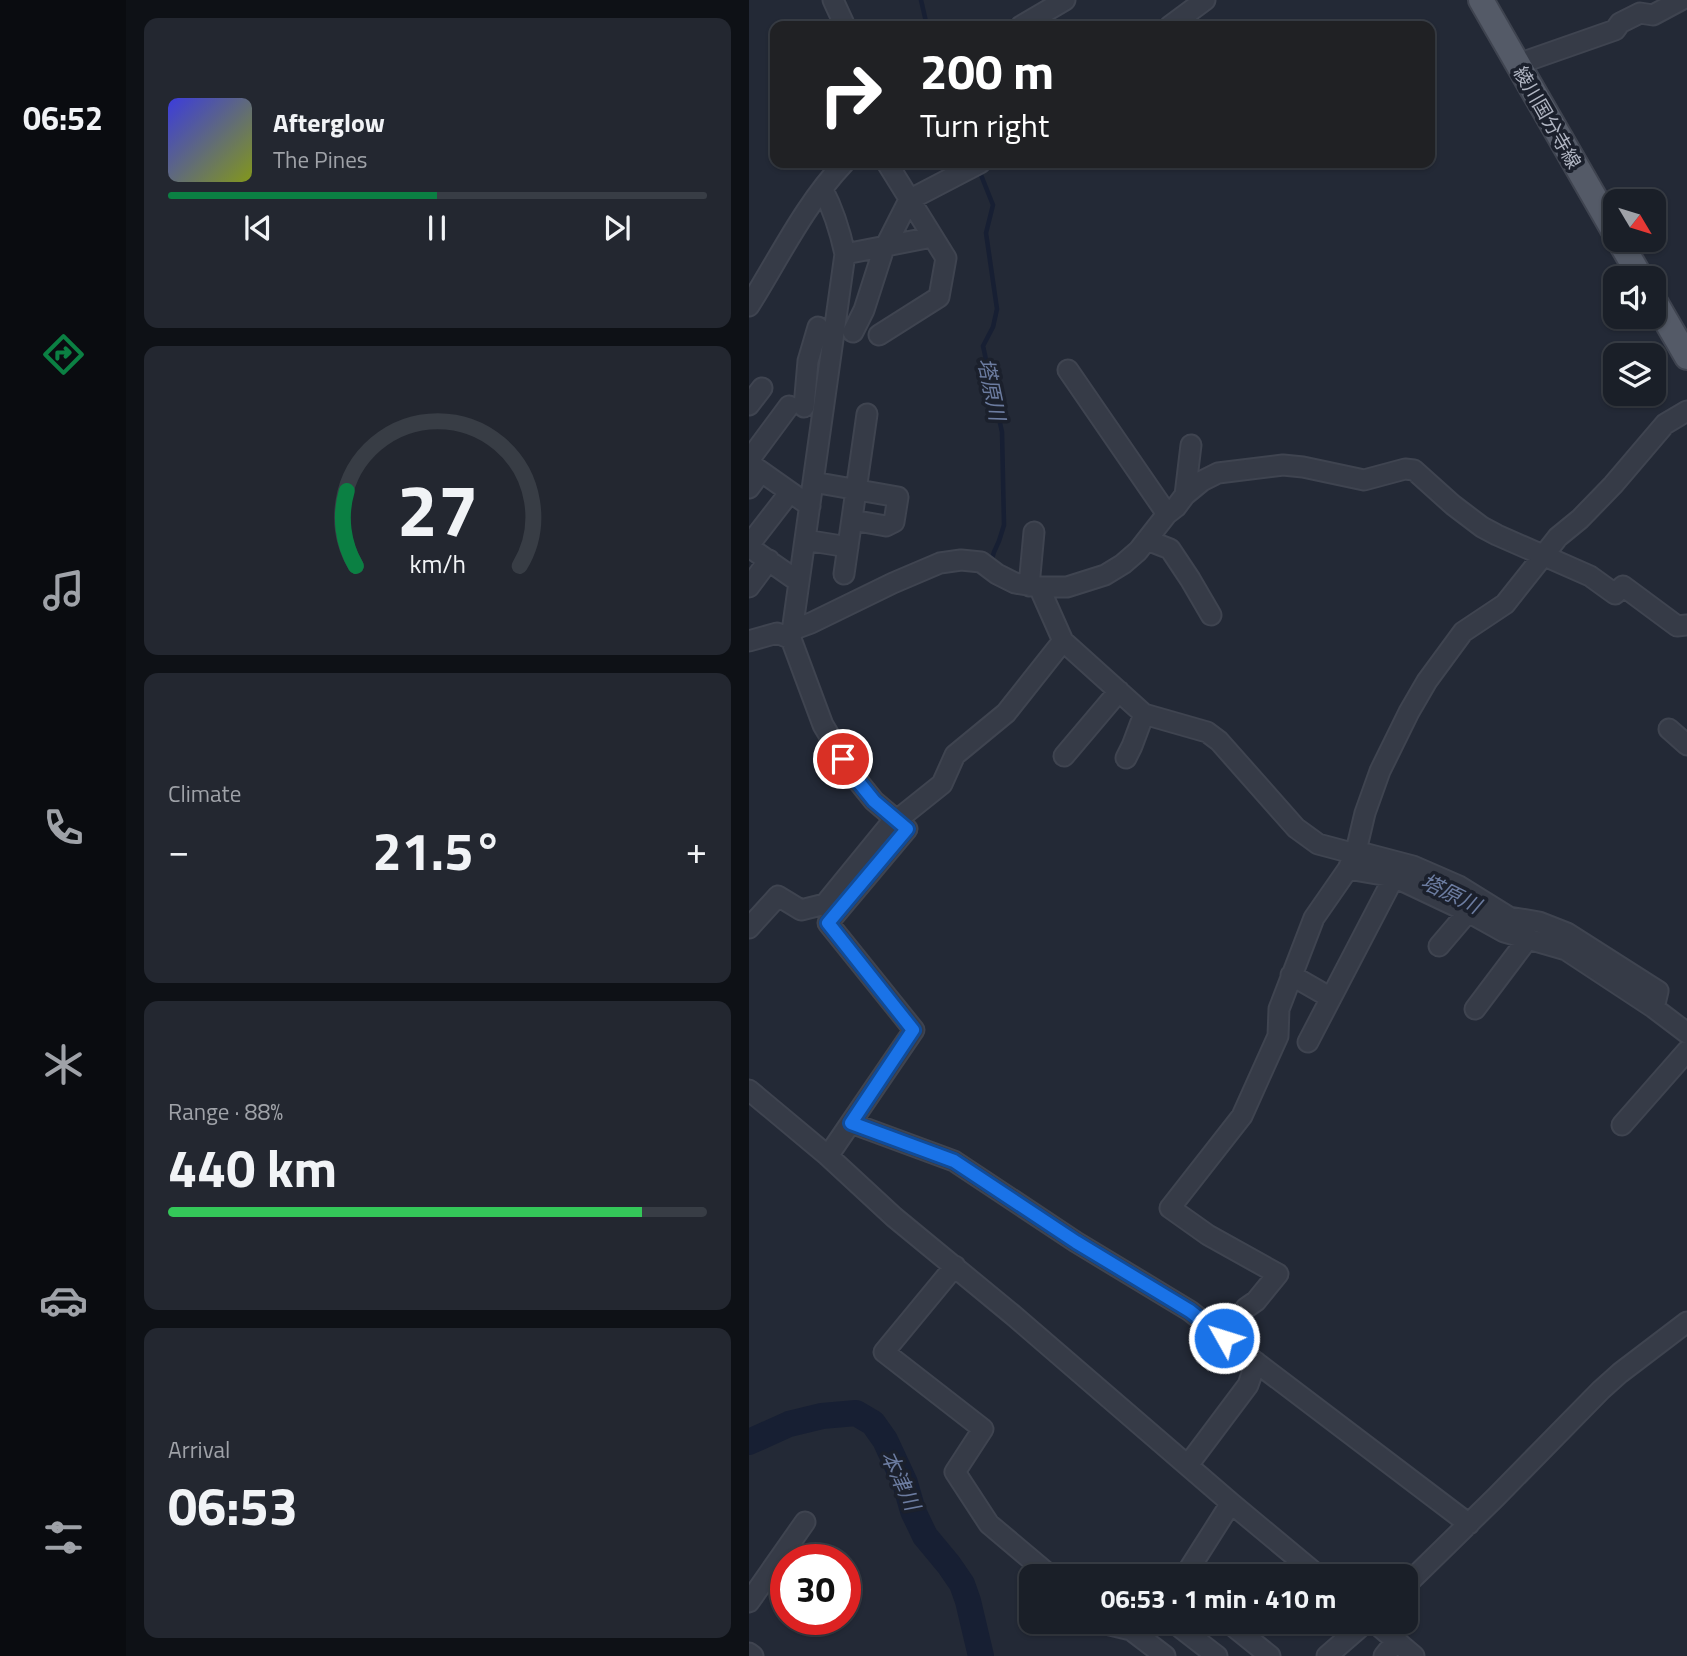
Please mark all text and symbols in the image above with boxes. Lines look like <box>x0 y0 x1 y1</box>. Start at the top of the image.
text: 200 m <box>920 33 1054 108</box>
icon: right <box>805 49 896 140</box>
street label: 綾川国分寺線 <box>1507 60 1589 174</box>
text: 06:52 <box>23 94 103 142</box>
text: Turn right <box>920 101 1049 149</box>
text: Afterglow <box>273 103 385 142</box>
text: The Pines <box>273 142 367 177</box>
north arrow <box>1603 189 1666 252</box>
map controls <box>1603 189 1666 406</box>
icon: previous <box>239 209 277 247</box>
icon: pause <box>418 209 456 247</box>
icon: next <box>598 209 636 247</box>
button: sound <box>1603 266 1666 329</box>
icon: directions <box>39 330 88 379</box>
button: layers <box>1603 343 1666 406</box>
water label: 塔原川 <box>970 355 1015 425</box>
text: 27 <box>397 455 478 565</box>
text: km/h <box>409 545 466 583</box>
icon: music <box>39 566 88 615</box>
pin <box>813 729 873 789</box>
icon: arrive <box>824 740 862 778</box>
text: Climate <box>168 776 241 811</box>
icon: phone <box>39 803 88 852</box>
text: 21.5° <box>373 811 502 890</box>
text: − <box>168 821 189 879</box>
text: + <box>686 821 707 879</box>
water label: 塔原川 <box>1416 865 1488 922</box>
icon: climate <box>39 1040 88 1089</box>
text: Range · 88% <box>168 1094 283 1129</box>
text: 440 km <box>168 1128 337 1207</box>
icon: car <box>39 1276 88 1325</box>
position arrow <box>1187 1301 1261 1375</box>
text: Arrival <box>168 1432 230 1467</box>
water label: 本津川 <box>873 1445 930 1517</box>
text: 06:53 <box>168 1466 298 1545</box>
icon: filters <box>39 1513 88 1562</box>
speed limit sign: 30 <box>770 1544 861 1635</box>
text: 06:53 · 1 min · 410 m <box>1101 1579 1336 1618</box>

